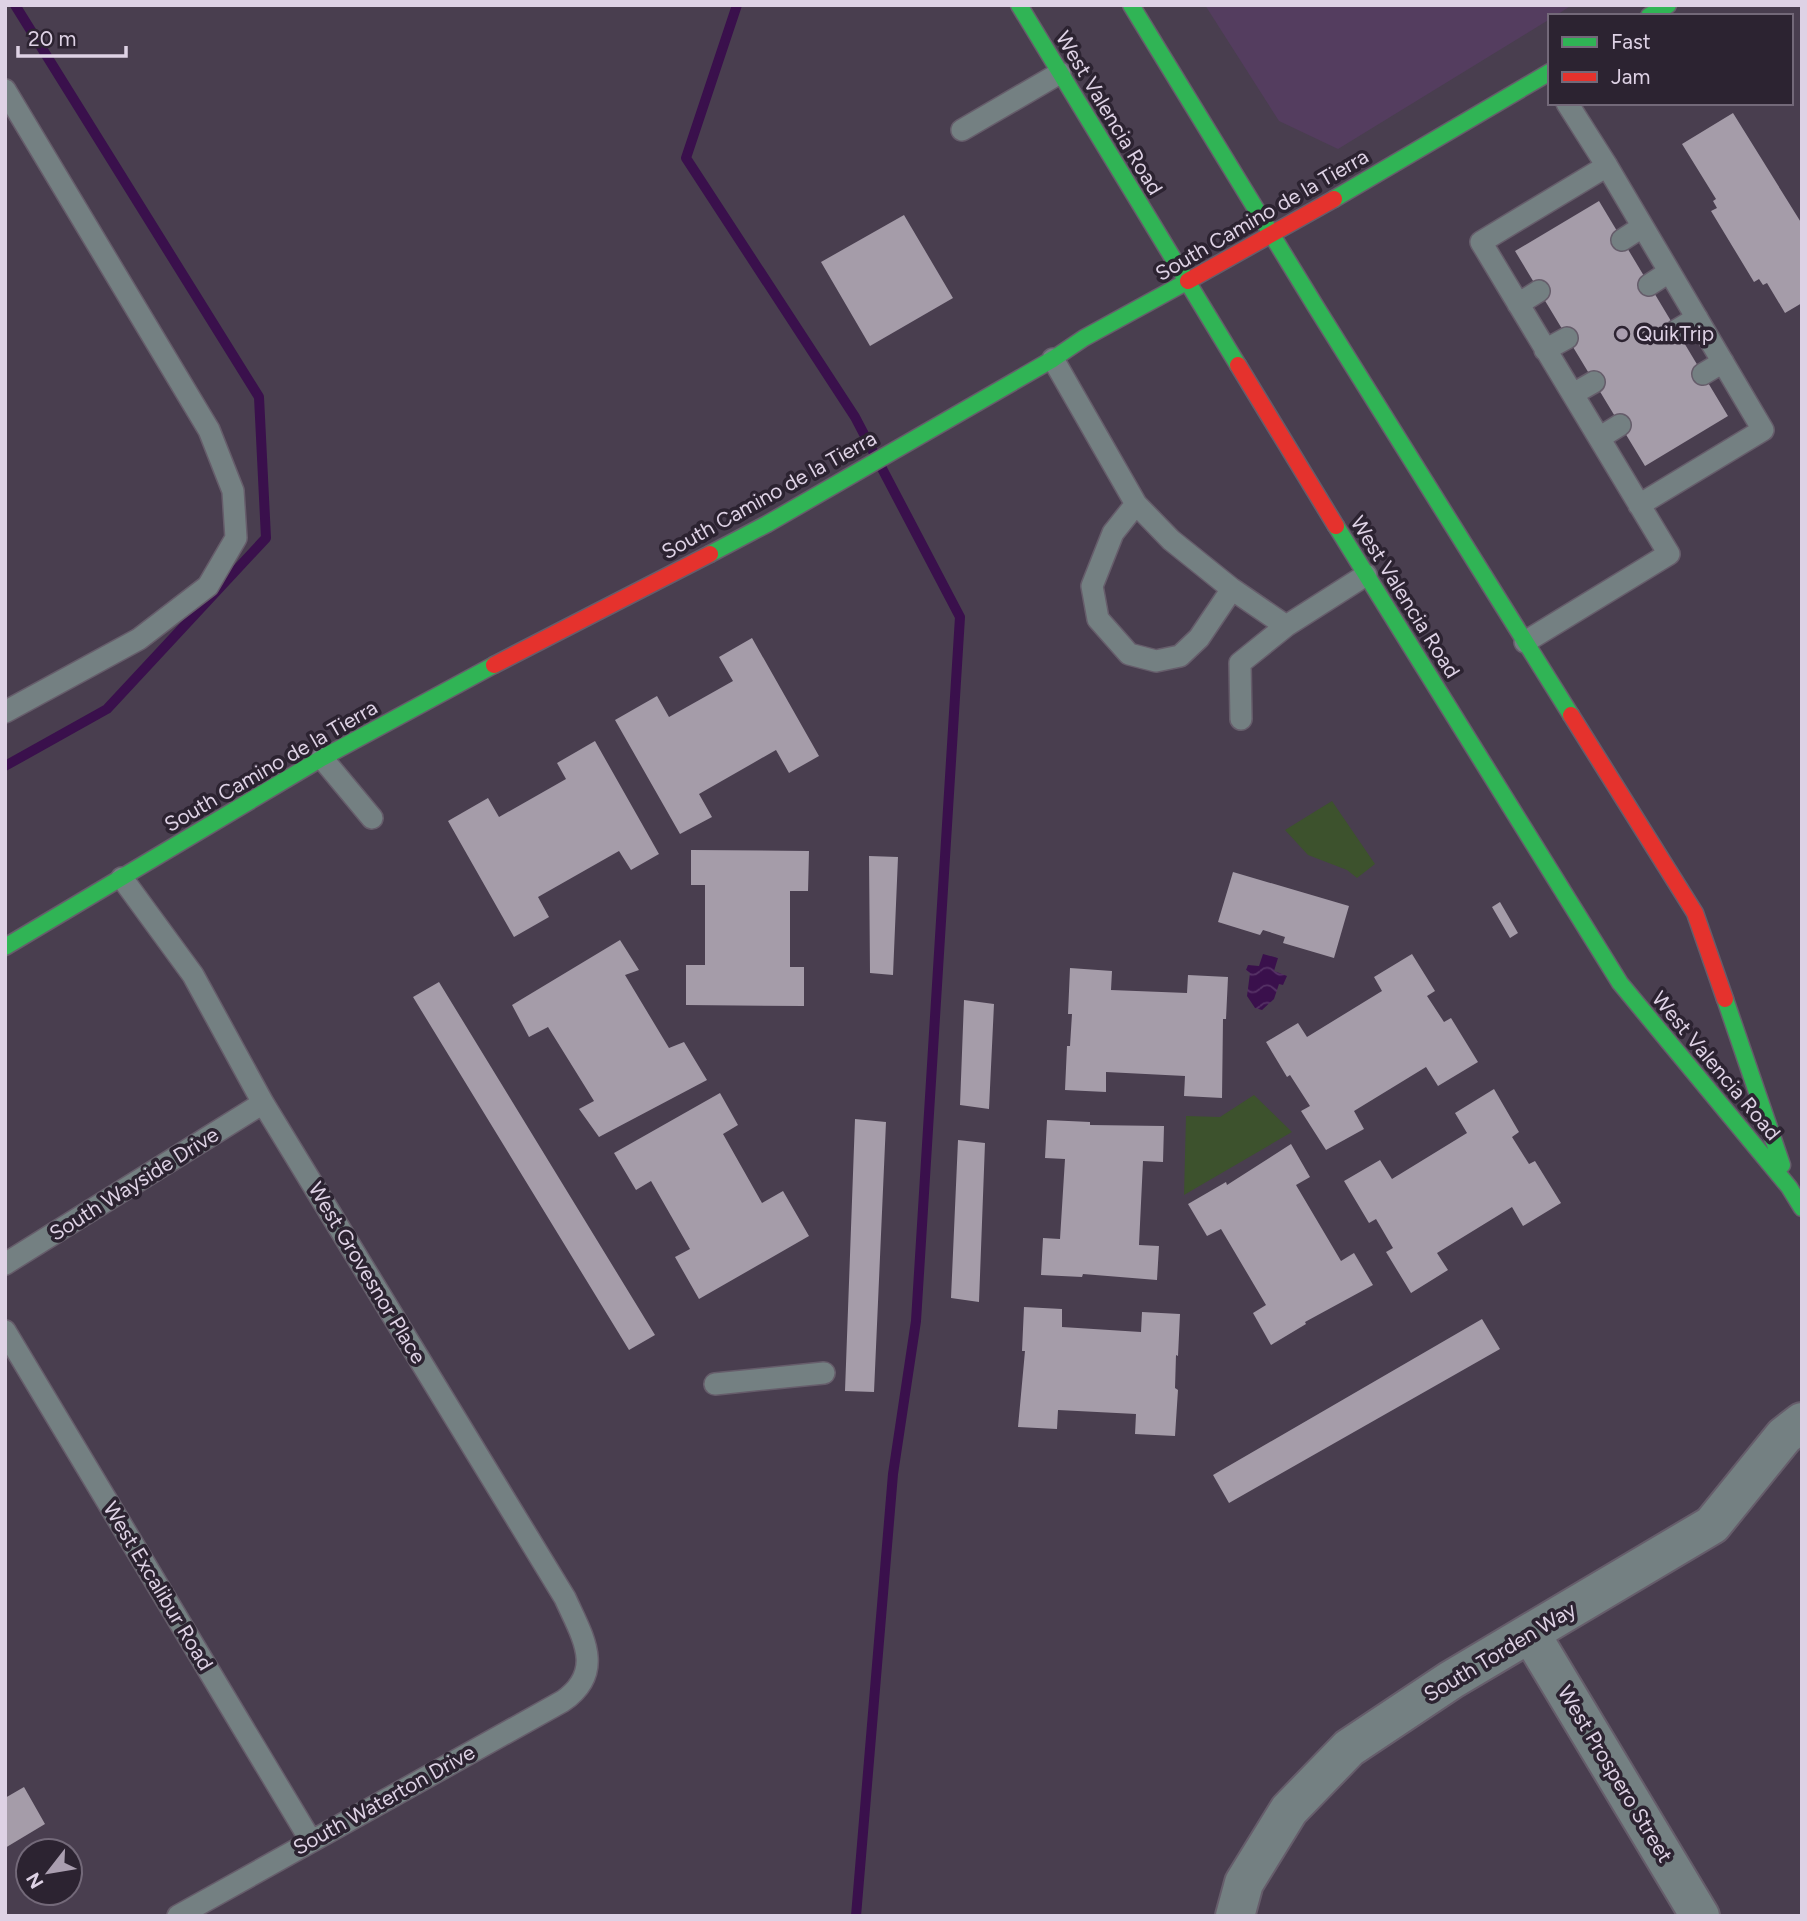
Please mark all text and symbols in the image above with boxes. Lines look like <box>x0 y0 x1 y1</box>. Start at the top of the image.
scale bar <box>18 14 126 58</box>
legend <box>1548 14 1793 105</box>
text: 20 m <box>28 26 76 51</box>
street label: West Valencia Road <box>1051 26 1168 199</box>
text: Fast <box>1611 29 1651 54</box>
text: Jam <box>1611 64 1650 89</box>
street label: South Camino de la Tierra <box>1151 143 1373 286</box>
place label: QuikTrip <box>1636 321 1714 346</box>
marker: QuikTrip <box>1614 326 1630 342</box>
street label: South Camino de la Tierra <box>657 425 880 564</box>
street label: West Valencia Road <box>1345 511 1465 682</box>
street label: South Camino de la Tierra <box>160 694 382 837</box>
street label: West Valencia Road <box>1647 986 1786 1145</box>
street label: South Wayside Drive <box>45 1121 223 1246</box>
street label: West Grovesnor Place <box>303 1178 431 1368</box>
street label: West Excalibur Road <box>98 1497 219 1675</box>
street label: South Torden Way <box>1419 1596 1580 1707</box>
street label: West Prospero Street <box>1553 1681 1678 1867</box>
street label: South Waterton Drive <box>289 1739 479 1860</box>
north arrow <box>14 1837 84 1907</box>
text: N <box>21 1868 48 1893</box>

